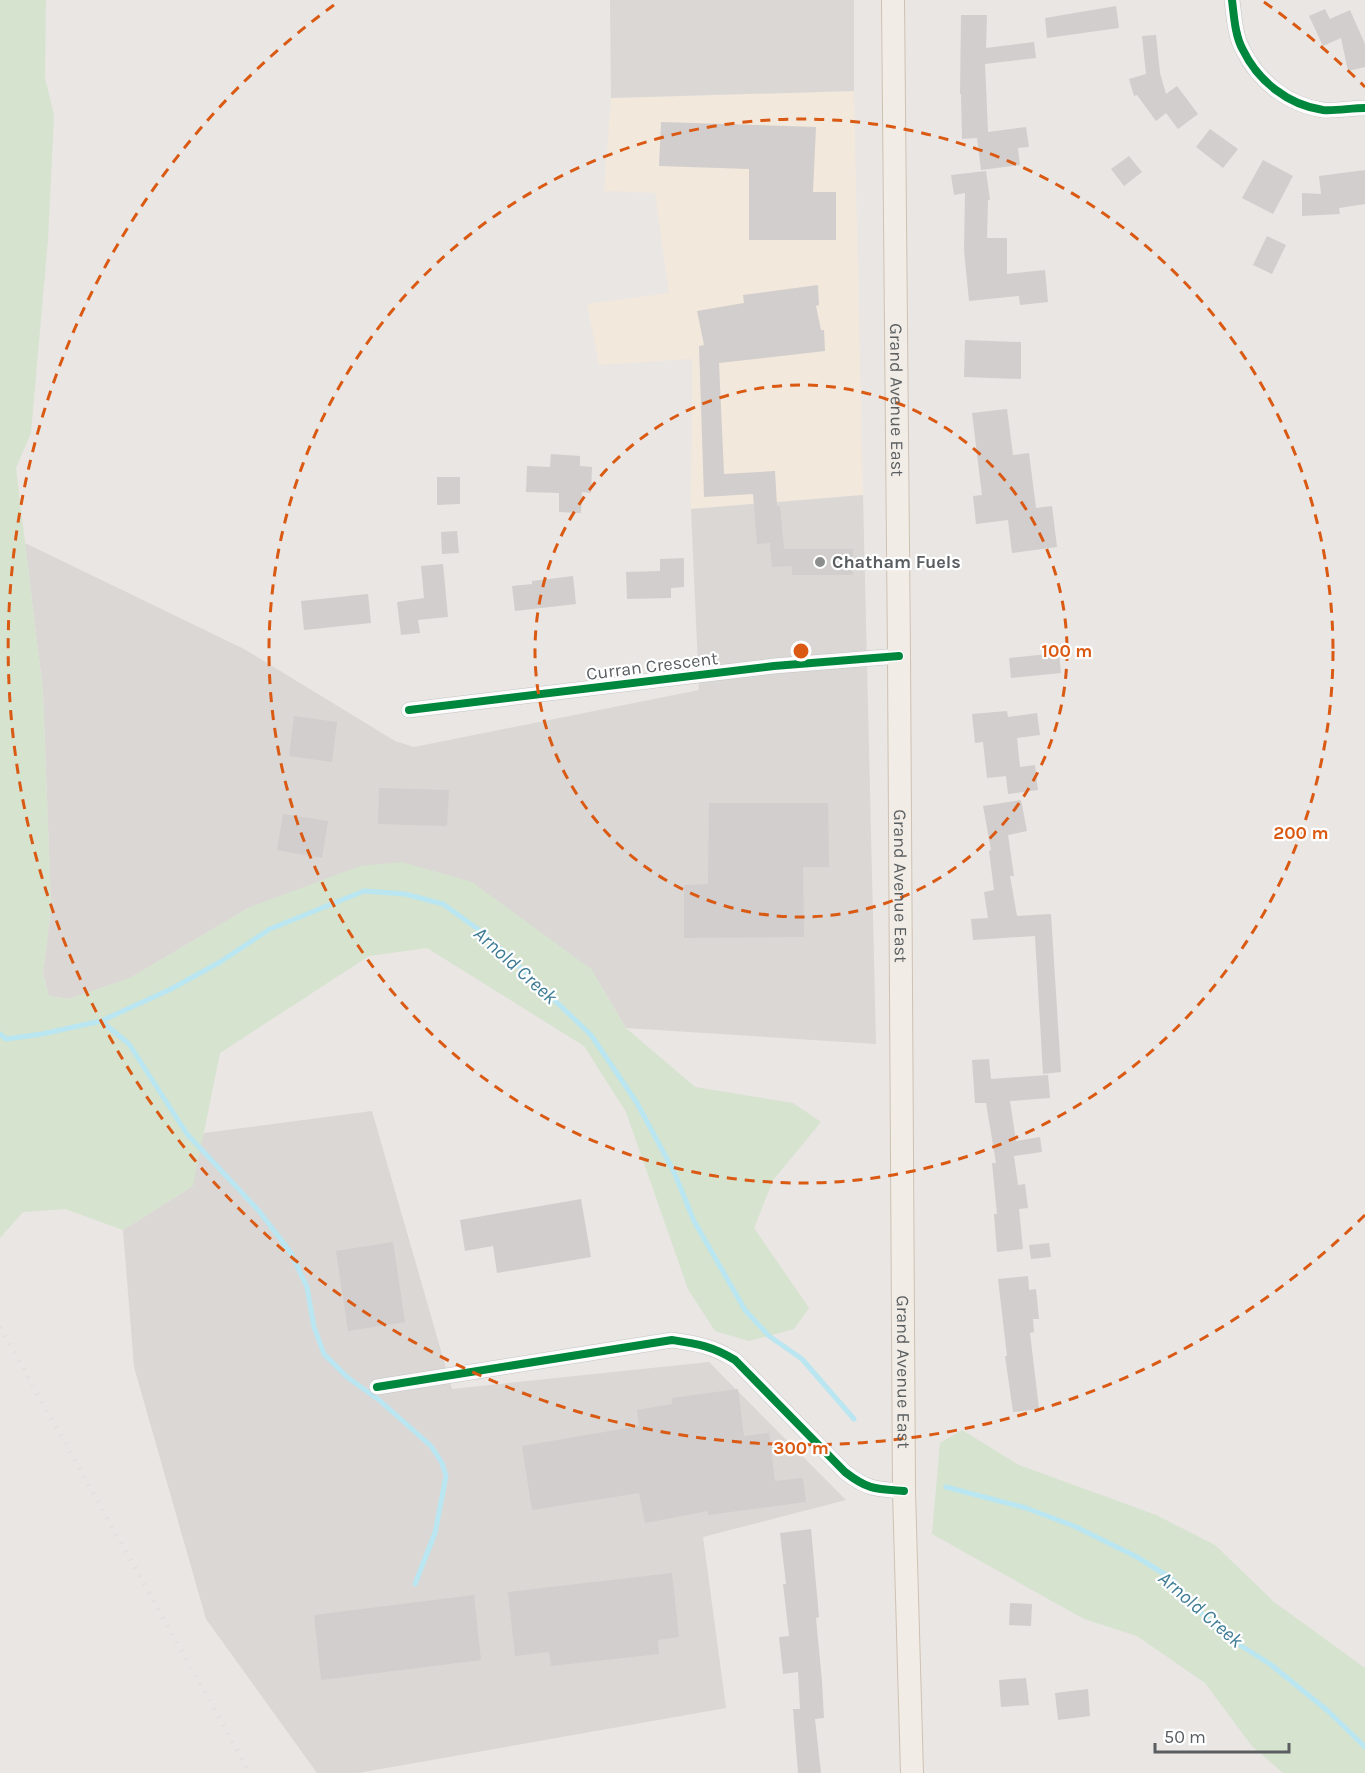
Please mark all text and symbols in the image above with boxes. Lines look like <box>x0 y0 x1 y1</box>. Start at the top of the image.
street label: Grand Avenue East <box>885 323 908 477</box>
place label: Chatham Fuels <box>832 551 961 573</box>
marker: Chatham Fuels <box>813 555 827 569</box>
text: 100 m <box>1042 640 1092 662</box>
centre of rings <box>791 641 811 661</box>
street label: Curran Crescent <box>585 647 719 685</box>
street label: Grand Avenue East <box>889 809 912 963</box>
text: 200 m <box>1273 822 1329 844</box>
water label: Arnold Creek <box>469 922 563 1009</box>
street label: Grand Avenue East <box>892 1295 915 1449</box>
text: 300 m <box>773 1437 829 1459</box>
water label: Arnold Creek <box>1154 1566 1248 1653</box>
scale bar <box>1155 1716 1288 1754</box>
text: 50 m <box>1164 1726 1206 1748</box>

